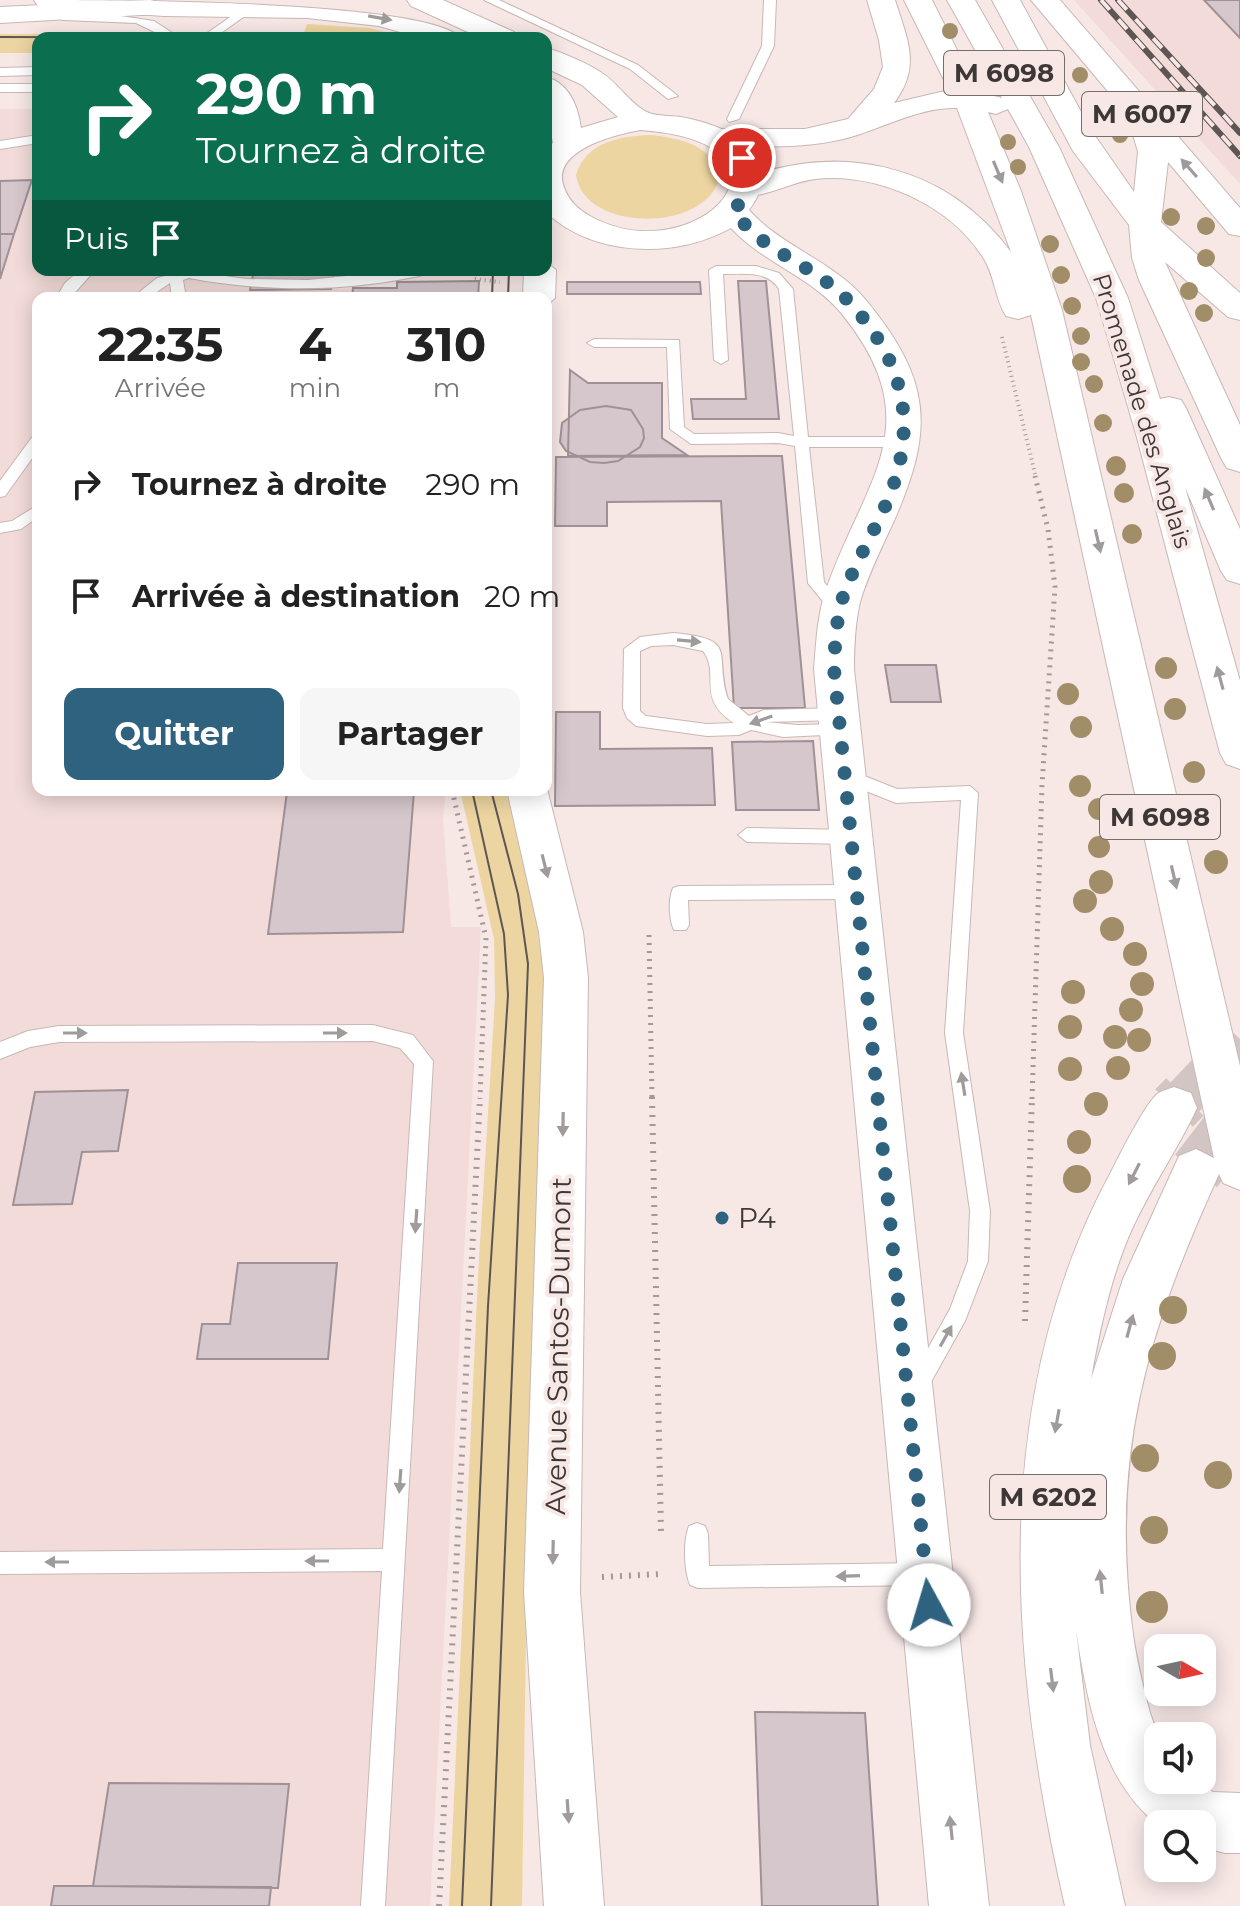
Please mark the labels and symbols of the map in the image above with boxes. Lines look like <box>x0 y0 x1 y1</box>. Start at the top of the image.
one-way arrow <box>368 12 393 25</box>
road number: M 6098 <box>944 51 1064 95</box>
road number: M 6007 <box>1082 92 1202 136</box>
pin <box>708 124 776 192</box>
one-way arrow <box>1181 159 1198 179</box>
one-way arrow <box>992 160 1005 184</box>
street label: Promenade des Anglais <box>1087 270 1198 552</box>
one-way arrow <box>1203 487 1216 511</box>
one-way arrow <box>1092 529 1104 554</box>
one-way arrow <box>677 634 702 647</box>
one-way arrow <box>1213 665 1226 689</box>
one-way arrow <box>749 714 773 727</box>
road number: M 6098 <box>1100 795 1220 839</box>
one-way arrow <box>540 854 552 879</box>
one-way arrow <box>1168 864 1181 889</box>
one-way arrow <box>63 1027 88 1040</box>
one-way arrow <box>323 1027 348 1039</box>
one-way arrow <box>957 1071 969 1096</box>
one-way arrow <box>556 1112 569 1137</box>
one-way arrow <box>1127 1163 1141 1186</box>
street label: Avenue Santos-Dumont <box>538 1177 578 1515</box>
place label: P4 <box>738 1201 776 1235</box>
one-way arrow <box>409 1209 422 1234</box>
marker: P4 <box>713 1209 731 1227</box>
one-way arrow <box>1125 1313 1137 1338</box>
one-way arrow <box>939 1325 953 1347</box>
one-way arrow <box>1051 1409 1063 1434</box>
one-way arrow <box>393 1469 406 1494</box>
road number: M 6202 <box>990 1475 1106 1519</box>
one-way arrow <box>547 1540 559 1565</box>
one-way arrow <box>304 1555 329 1567</box>
one-way arrow <box>44 1556 69 1569</box>
position arrow <box>887 1563 971 1647</box>
one-way arrow <box>835 1570 860 1583</box>
one-way arrow <box>1095 1570 1108 1595</box>
north arrow <box>1144 1634 1216 1706</box>
one-way arrow <box>1046 1668 1059 1693</box>
one-way arrow <box>562 1799 575 1824</box>
one-way arrow <box>945 1815 958 1840</box>

